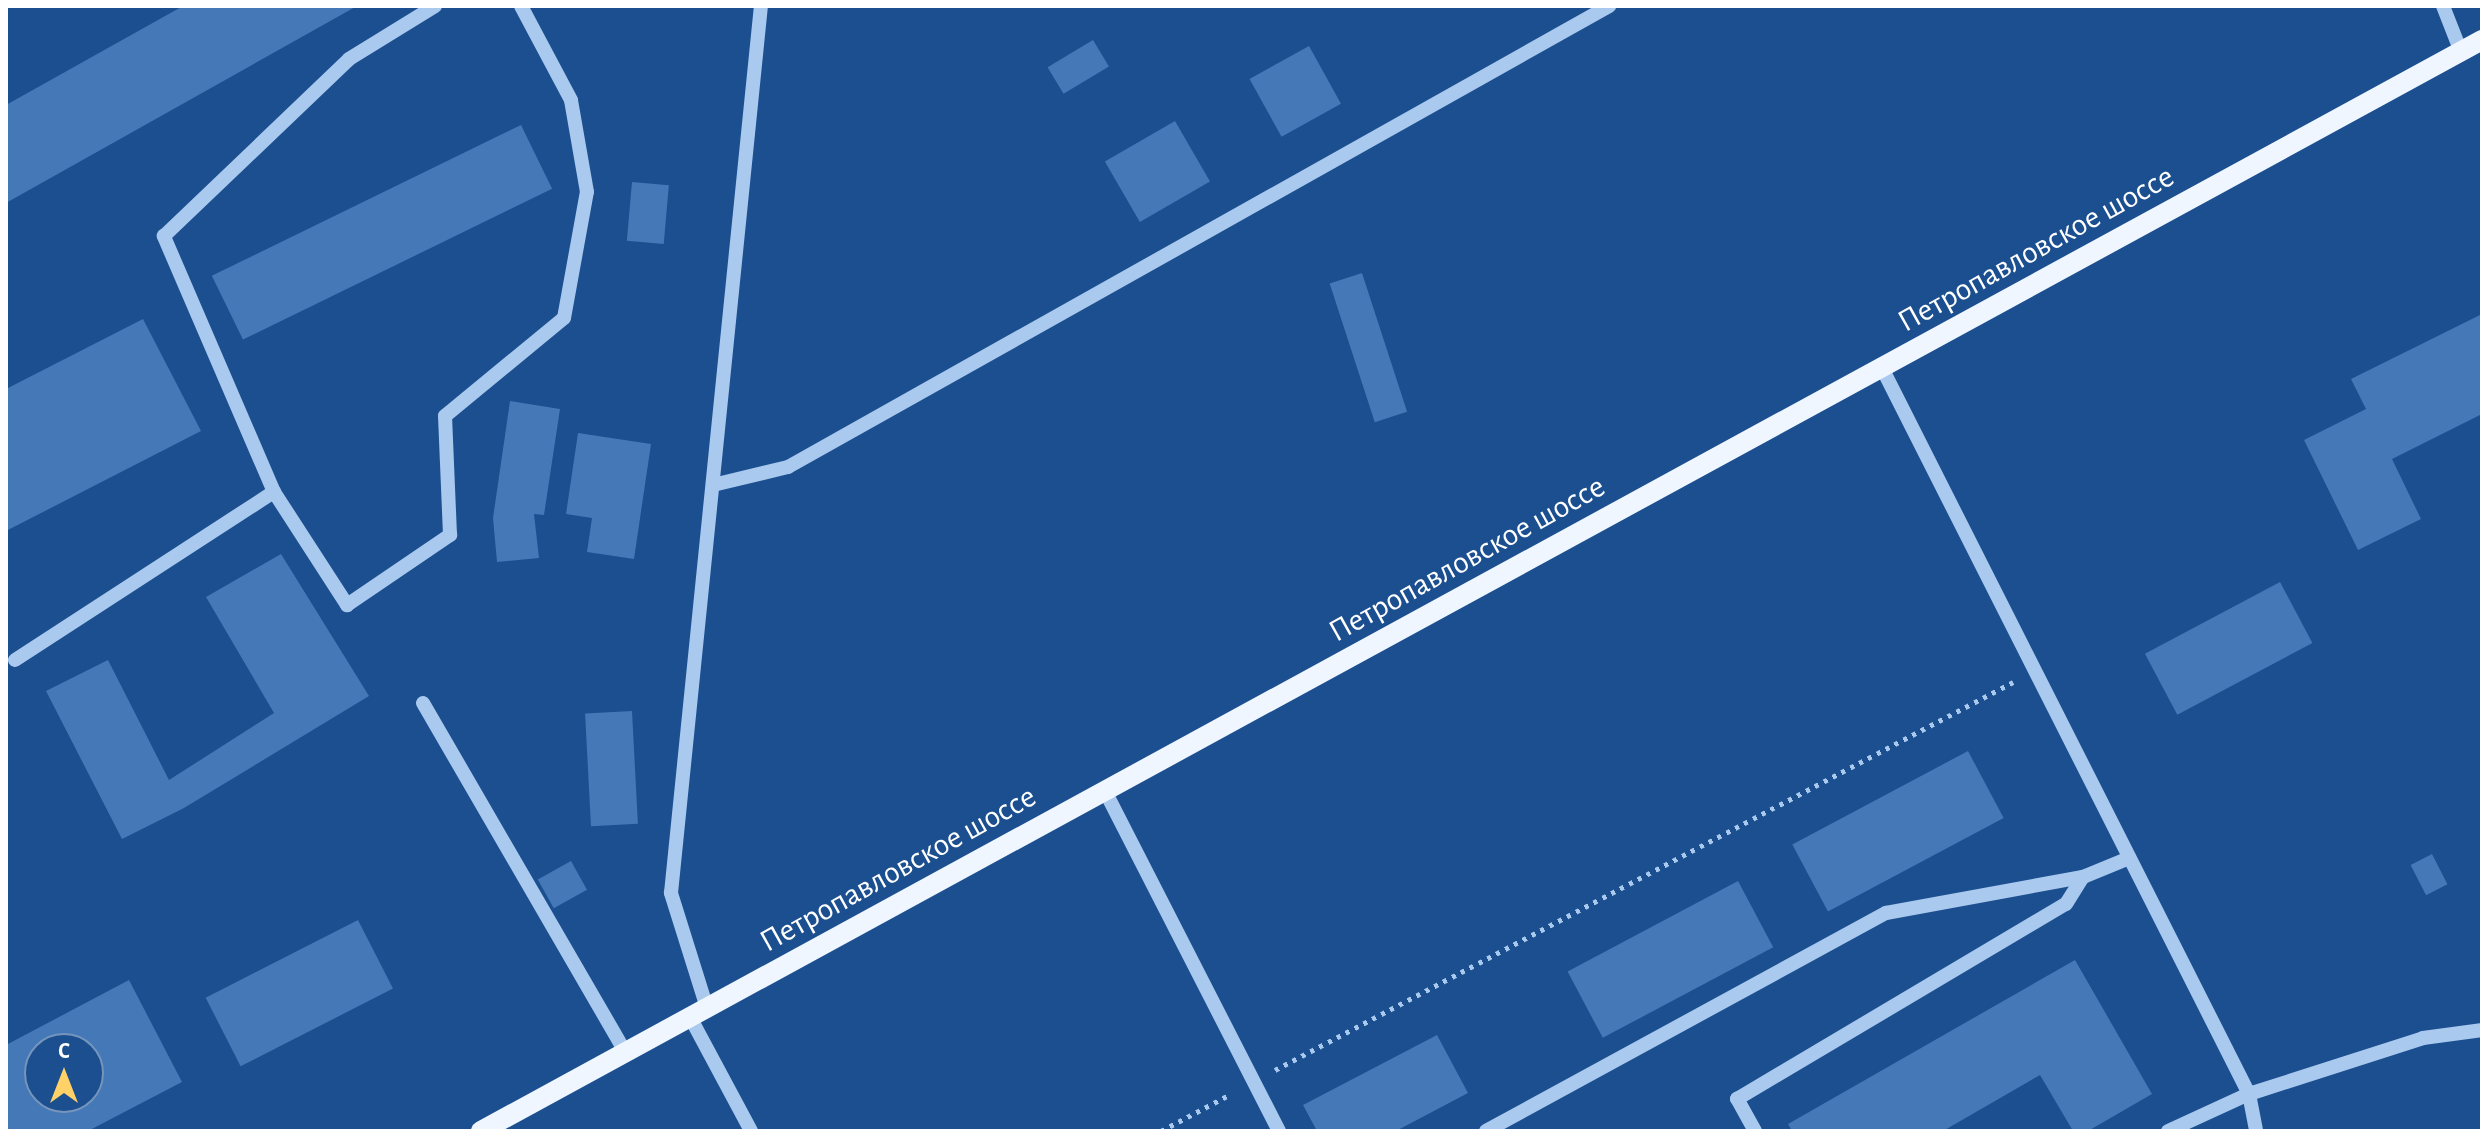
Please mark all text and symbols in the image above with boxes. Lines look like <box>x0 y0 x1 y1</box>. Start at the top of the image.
street label: Петропавловское шоссе <box>1891 157 2181 341</box>
street label: Петропавловское шоссе <box>1322 467 1612 651</box>
street label: Петропавловское шоссе <box>753 777 1043 961</box>
north arrow <box>24 1033 104 1113</box>
text: С <box>58 1040 70 1062</box>

